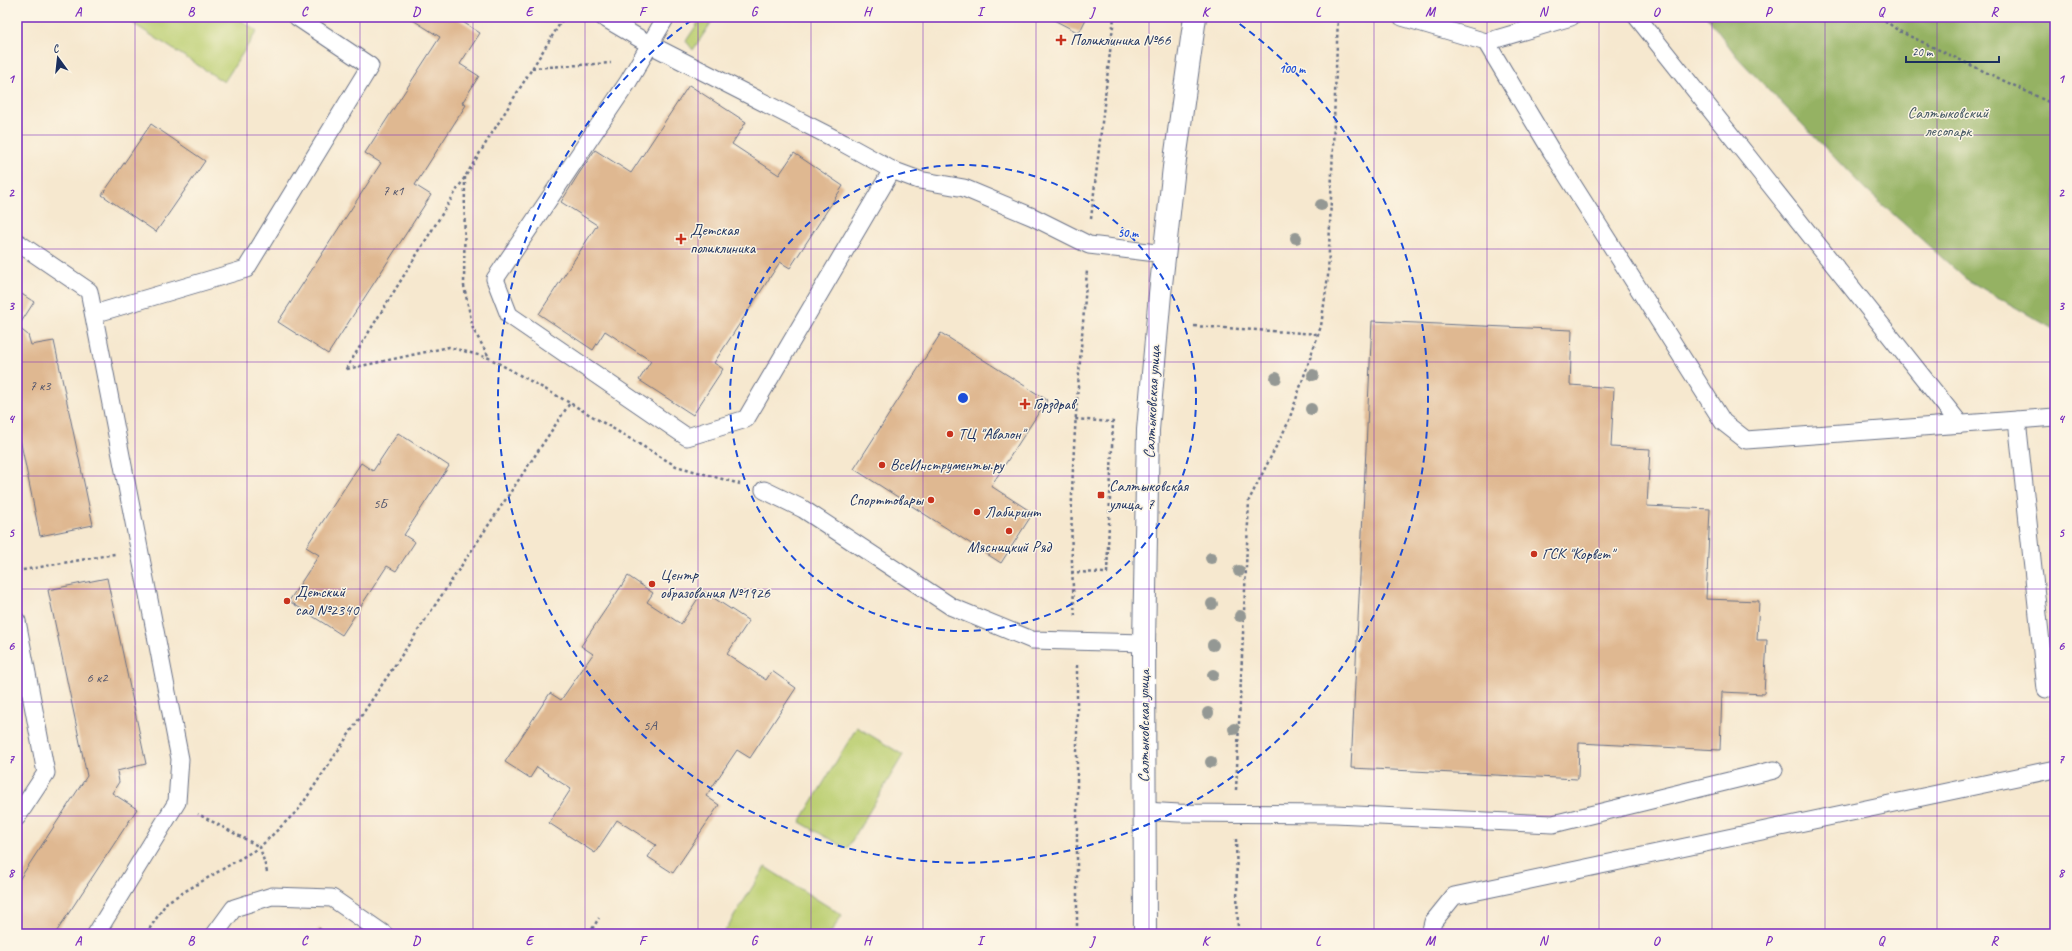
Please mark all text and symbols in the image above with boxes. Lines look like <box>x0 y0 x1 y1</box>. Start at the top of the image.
text: A <box>75 4 83 20</box>
text: B <box>188 4 196 20</box>
text: C <box>301 4 309 20</box>
text: D <box>412 4 421 20</box>
text: E <box>526 4 535 20</box>
text: F <box>639 4 648 20</box>
text: G <box>751 4 759 20</box>
text: H <box>863 4 873 20</box>
text: I <box>977 4 986 20</box>
text: J <box>1089 4 1096 20</box>
text: K <box>1202 4 1212 20</box>
text: L <box>1315 4 1322 20</box>
text: M <box>1425 4 1436 20</box>
text: N <box>1539 4 1550 20</box>
text: O <box>1653 4 1662 20</box>
text: P <box>1765 4 1774 20</box>
text: Q <box>1878 4 1886 20</box>
text: R <box>1990 4 1999 20</box>
place label: Поликлиника №66 <box>1070 30 1171 50</box>
marker: Поликлиника №66 <box>1055 34 1067 46</box>
north arrow <box>38 38 78 78</box>
scale bar <box>1906 38 1999 64</box>
text: С <box>51 40 61 56</box>
text: 20 m <box>1912 44 1934 60</box>
text: 100 m <box>1279 61 1306 77</box>
text: 1 <box>8 71 16 87</box>
text: 1 <box>2058 71 2066 87</box>
park label: Салтыковский лесопарк <box>1908 103 1990 141</box>
house number: 7 к1 <box>382 182 404 199</box>
text: 2 <box>8 185 15 201</box>
text: 2 <box>2058 185 2065 201</box>
place label: Детская поликлиника <box>690 220 757 258</box>
text: 50 m <box>1118 225 1139 241</box>
marker: Детская поликлиника <box>675 233 687 245</box>
text: 3 <box>8 298 15 314</box>
text: 3 <box>2058 298 2065 314</box>
street label: Салтыковская улица <box>1139 344 1165 459</box>
house number: 7 к3 <box>29 377 52 394</box>
centre of rings <box>956 391 970 405</box>
place label: Горздрав <box>1033 394 1078 414</box>
marker: Горздрав <box>1020 399 1030 409</box>
text: 4 <box>8 411 16 427</box>
text: 4 <box>2058 411 2066 427</box>
place label: ТЦ "Авалон" <box>958 424 1028 444</box>
marker: ТЦ "Авалон" <box>945 429 955 439</box>
place label: ВсеИнструменты.ру <box>890 455 1005 475</box>
marker: ВсеИнструменты.ру <box>877 460 887 470</box>
place label: Салтыковская улица, 7 <box>1108 476 1190 514</box>
place label: Спорттовары <box>849 490 925 510</box>
marker: Салтыковская улица, 7 <box>1096 490 1106 500</box>
house number: 5Б <box>373 495 390 512</box>
marker: Спорттовары <box>926 495 936 505</box>
place label: Лабиринт <box>985 502 1042 522</box>
marker: Лабиринт <box>972 507 982 517</box>
text: 5 <box>8 525 15 541</box>
text: 5 <box>2058 525 2065 541</box>
marker: Мясницкий Ряд <box>1004 526 1014 536</box>
place label: Мясницкий Ряд <box>967 537 1052 557</box>
place label: ГСК "Корвет" <box>1542 544 1617 564</box>
marker: ГСК "Корвет" <box>1529 549 1539 559</box>
place label: Центр образования №1926 <box>660 565 771 603</box>
marker: Центр образования №1926 <box>647 579 657 589</box>
place label: Детский сад №2340 <box>295 582 360 620</box>
marker: Детский сад №2340 <box>282 596 292 606</box>
text: 6 <box>8 638 15 654</box>
text: 6 <box>2058 638 2065 654</box>
street label: Салтыковская улица <box>1134 668 1154 783</box>
house number: 6 к2 <box>86 669 109 686</box>
house number: 5А <box>643 717 658 734</box>
text: 7 <box>8 751 15 767</box>
text: 7 <box>2058 751 2065 767</box>
text: 8 <box>8 865 16 881</box>
text: 8 <box>2058 865 2066 881</box>
text: A <box>75 933 83 949</box>
text: B <box>188 933 196 949</box>
text: C <box>301 933 309 949</box>
text: D <box>412 933 421 949</box>
text: E <box>526 933 535 949</box>
text: F <box>639 933 648 949</box>
text: G <box>751 933 759 949</box>
text: H <box>863 933 873 949</box>
text: I <box>977 933 986 949</box>
text: J <box>1089 933 1096 949</box>
text: K <box>1202 933 1212 949</box>
text: L <box>1315 933 1322 949</box>
text: M <box>1425 933 1436 949</box>
text: N <box>1539 933 1550 949</box>
text: O <box>1653 933 1662 949</box>
text: P <box>1765 933 1774 949</box>
text: Q <box>1878 933 1886 949</box>
text: R <box>1990 933 1999 949</box>

